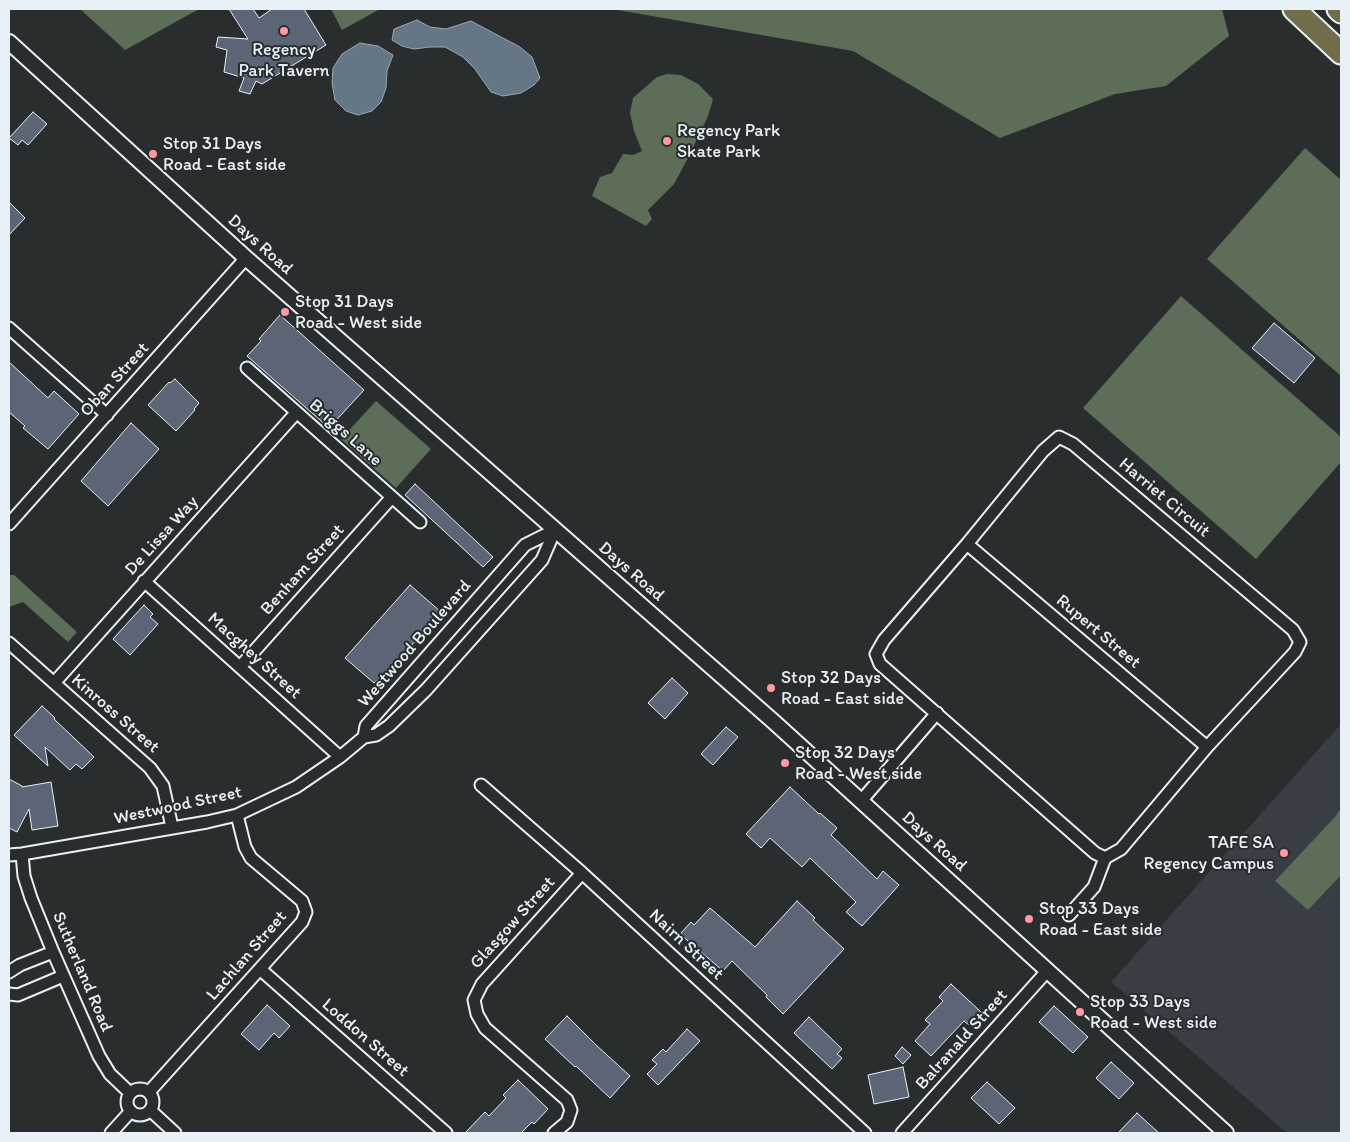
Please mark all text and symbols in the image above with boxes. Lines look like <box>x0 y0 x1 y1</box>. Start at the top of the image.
marker: Regency Park Tavern <box>278 25 290 37</box>
place label: Regency Park Tavern <box>239 39 329 82</box>
place label: Regency Park Skate Park <box>677 120 780 162</box>
place label: Stop 31 Days Road - East side <box>163 133 286 176</box>
marker: Regency Park Skate Park <box>661 135 673 147</box>
marker: Stop 31 Days Road - East side <box>147 148 159 160</box>
street label: Days Road <box>223 210 297 280</box>
place label: Stop 31 Days Road - West side <box>295 291 422 334</box>
marker: Stop 31 Days Road - West side <box>279 306 291 318</box>
street label: Oban Street <box>76 338 154 422</box>
street label: Briggs Lane <box>304 395 386 471</box>
street label: Harriet Circuit <box>1114 454 1214 542</box>
street label: De Lissa Way <box>121 492 203 580</box>
street label: Benham Street <box>256 520 350 620</box>
street label: Days Road <box>594 537 668 607</box>
street label: Westwood Boulevard <box>354 576 476 712</box>
street label: Rupert Street <box>1051 590 1145 674</box>
street label: Macghey Street <box>202 608 306 704</box>
place label: Stop 32 Days Road - East side <box>781 667 904 710</box>
street label: Kinross Street <box>66 670 164 758</box>
marker: Stop 32 Days Road - East side <box>765 682 777 694</box>
place label: Stop 32 Days Road - West side <box>795 742 922 784</box>
marker: Stop 32 Days Road - West side <box>779 757 791 769</box>
street label: Westwood Street <box>112 782 244 830</box>
street label: Days Road <box>897 807 971 877</box>
place label: TAFE SA Regency Campus <box>1143 832 1274 874</box>
marker: TAFE SA Regency Campus <box>1278 847 1290 859</box>
street label: Glasgow Street <box>466 872 560 974</box>
place label: Stop 33 Days Road - East side <box>1039 898 1162 941</box>
street label: Nairn Street <box>644 905 728 985</box>
street label: Lachlan Street <box>202 907 292 1005</box>
street label: Sutherland Road <box>47 909 117 1035</box>
marker: Stop 33 Days Road - East side <box>1023 913 1035 925</box>
street label: Balranald Street <box>911 985 1013 1095</box>
place label: Stop 33 Days Road - West side <box>1090 991 1217 1034</box>
street label: Loddon Street <box>317 994 413 1082</box>
marker: Stop 33 Days Road - West side <box>1074 1006 1086 1018</box>

